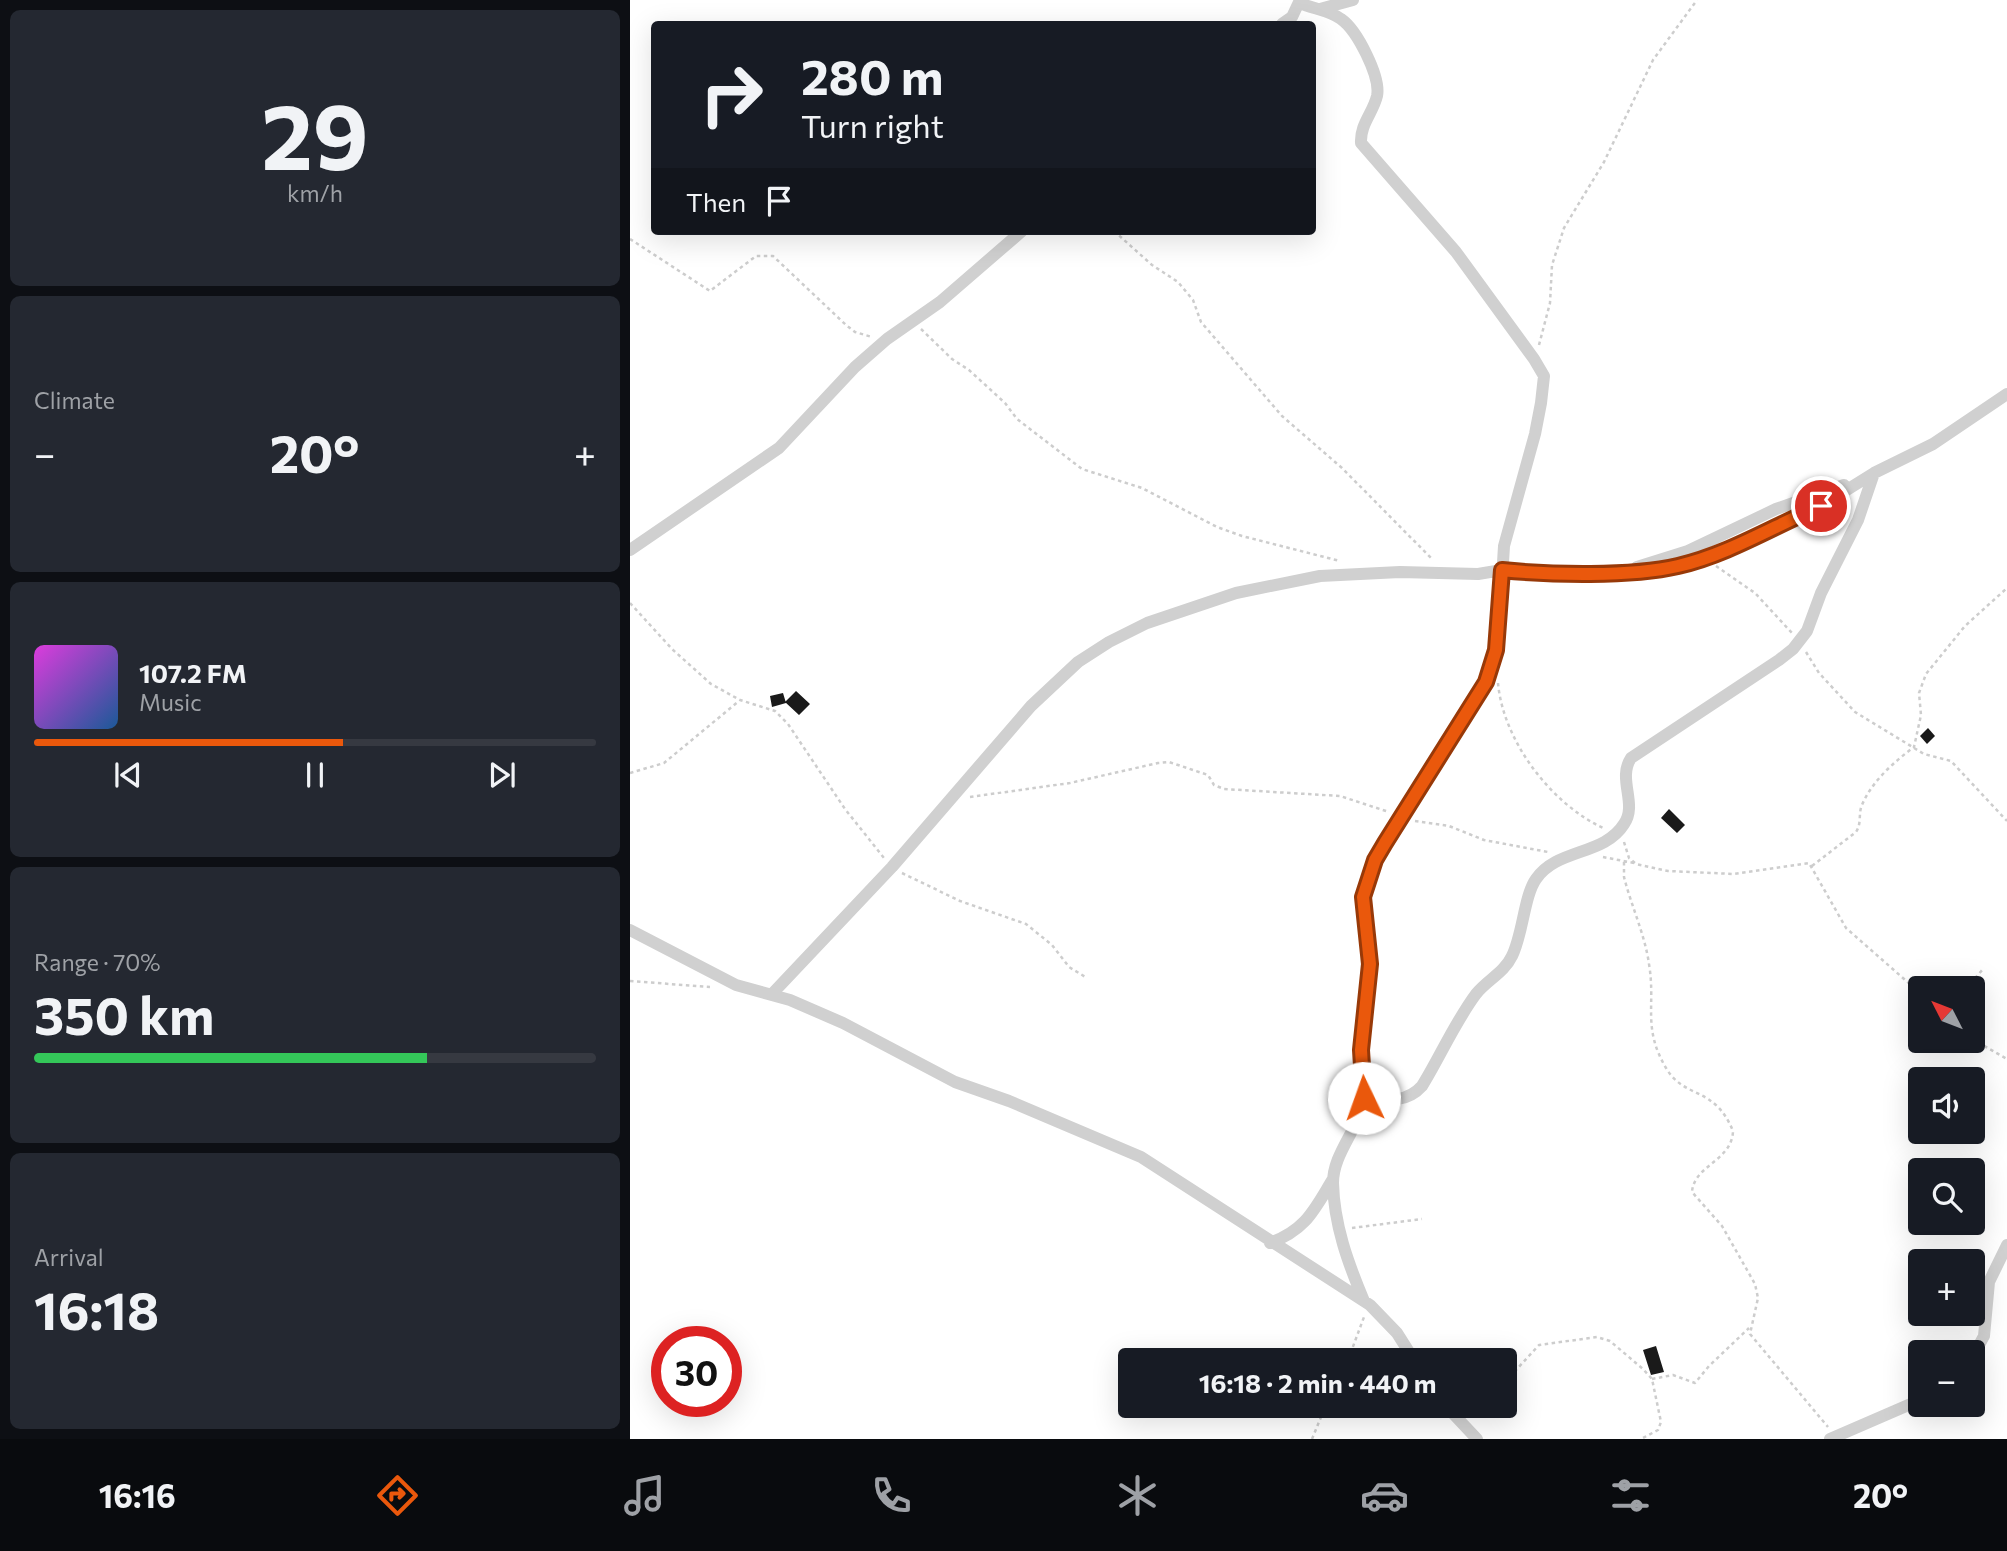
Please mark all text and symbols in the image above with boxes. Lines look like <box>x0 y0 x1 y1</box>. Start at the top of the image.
text: 280 m <box>801 45 944 105</box>
icon: right <box>686 49 777 140</box>
text: 29 <box>261 77 369 189</box>
text: Turn right <box>801 105 944 145</box>
text: km/h <box>287 179 343 207</box>
icon: arrive <box>760 182 798 220</box>
text: Then <box>686 186 746 217</box>
text: Climate <box>34 386 115 414</box>
text: 20° <box>270 420 360 484</box>
text: − <box>34 429 56 476</box>
text: + <box>574 429 596 476</box>
pin <box>1791 476 1851 536</box>
icon: arrive <box>1802 487 1840 525</box>
text: 107.2 FM <box>139 657 247 688</box>
text: Music <box>139 688 202 716</box>
icon: previous <box>109 756 147 794</box>
icon: pause <box>296 756 334 794</box>
icon: next <box>483 756 521 794</box>
text: Range · 70% <box>34 948 161 976</box>
north arrow <box>1908 976 1984 1054</box>
map controls <box>1908 976 1985 1417</box>
text: 350 km <box>34 982 214 1046</box>
position arrow <box>1327 1061 1401 1135</box>
button: sound <box>1908 1067 1985 1144</box>
button: search <box>1908 1158 1985 1235</box>
text: Arrival <box>34 1243 104 1271</box>
button: + <box>1908 1249 1985 1326</box>
text: 16:18 <box>34 1277 159 1341</box>
speed limit sign: 30 <box>651 1326 742 1417</box>
button: − <box>1908 1340 1985 1417</box>
text: 16:18 · 2 min · 440 m <box>1199 1367 1436 1398</box>
icon: directions <box>373 1471 422 1520</box>
icon: music <box>620 1471 669 1520</box>
icon: phone <box>867 1471 916 1520</box>
icon: climate <box>1113 1471 1162 1520</box>
icon: car <box>1360 1471 1409 1520</box>
icon: filters <box>1606 1471 1655 1520</box>
text: 16:16 <box>99 1475 176 1515</box>
text: 20° <box>1853 1475 1908 1515</box>

